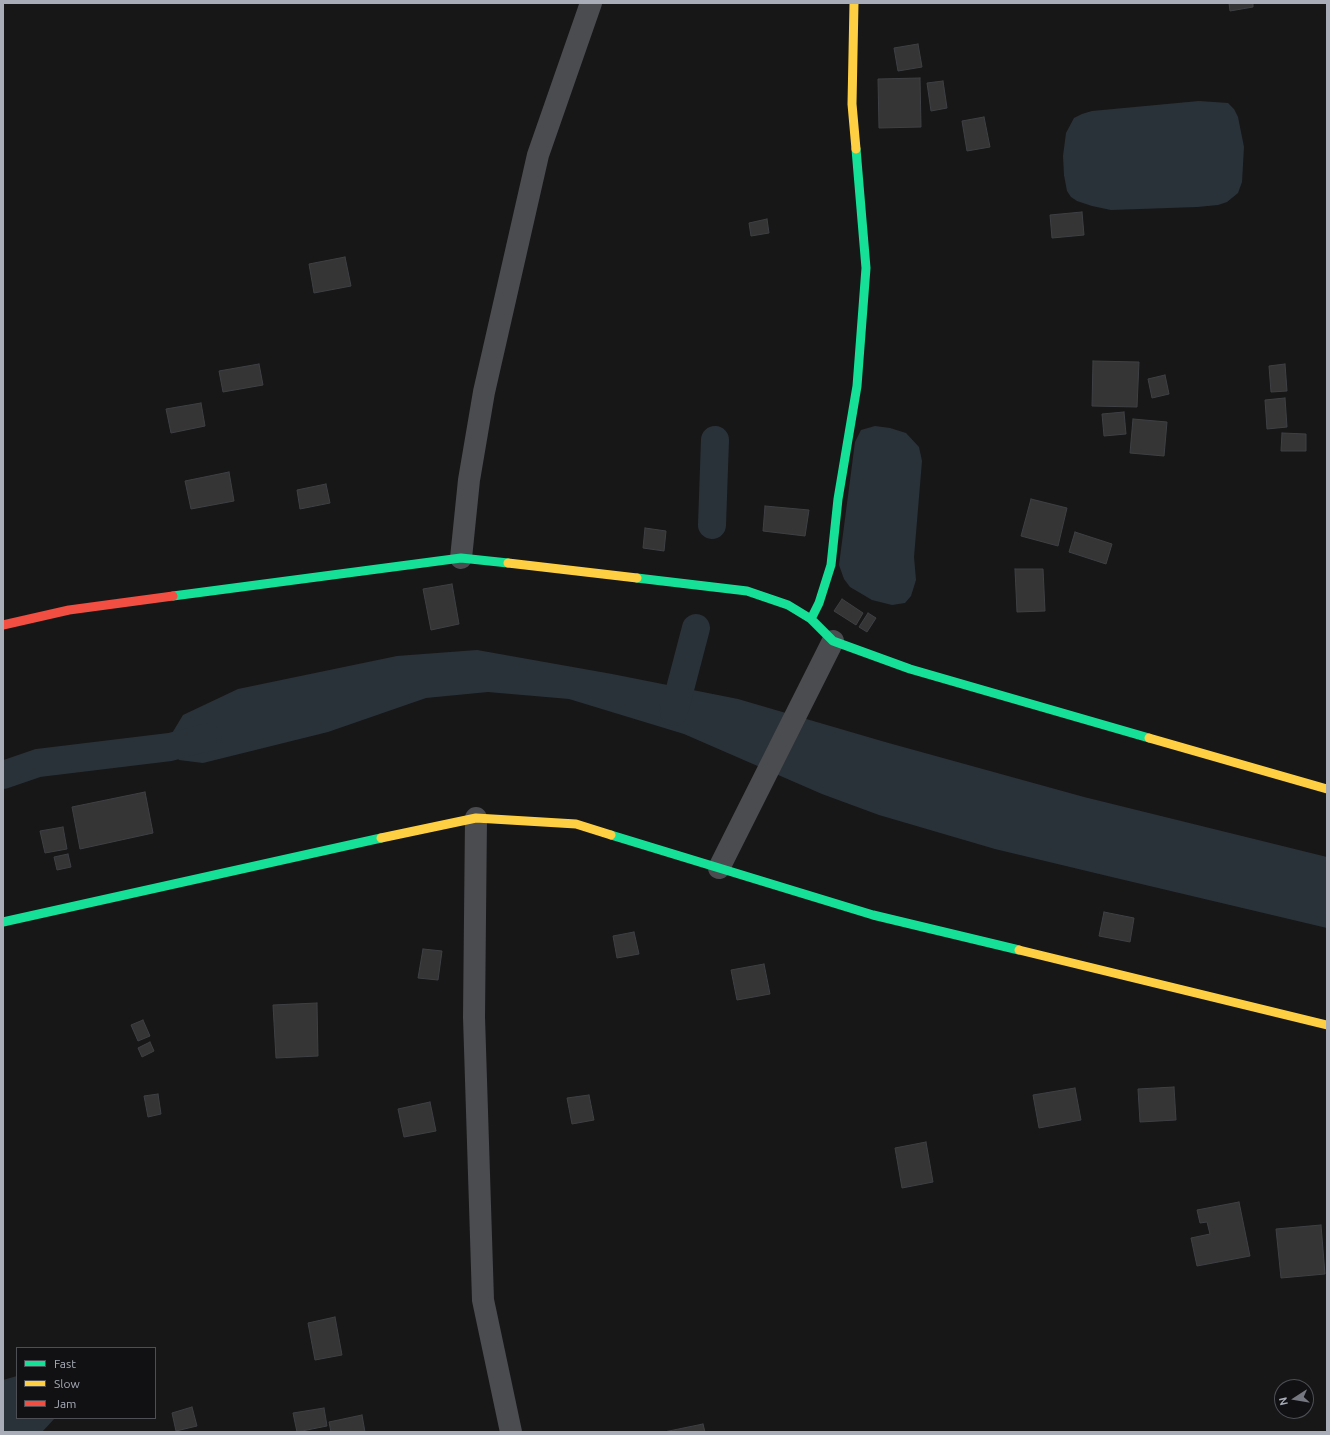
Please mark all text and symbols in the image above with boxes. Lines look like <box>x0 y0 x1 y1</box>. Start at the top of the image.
legend <box>16 1347 156 1419</box>
text: Fast <box>54 1357 76 1370</box>
text: Slow <box>54 1377 80 1390</box>
north arrow <box>1274 1379 1314 1419</box>
text: N <box>1277 1396 1290 1407</box>
text: Jam <box>54 1397 76 1410</box>

